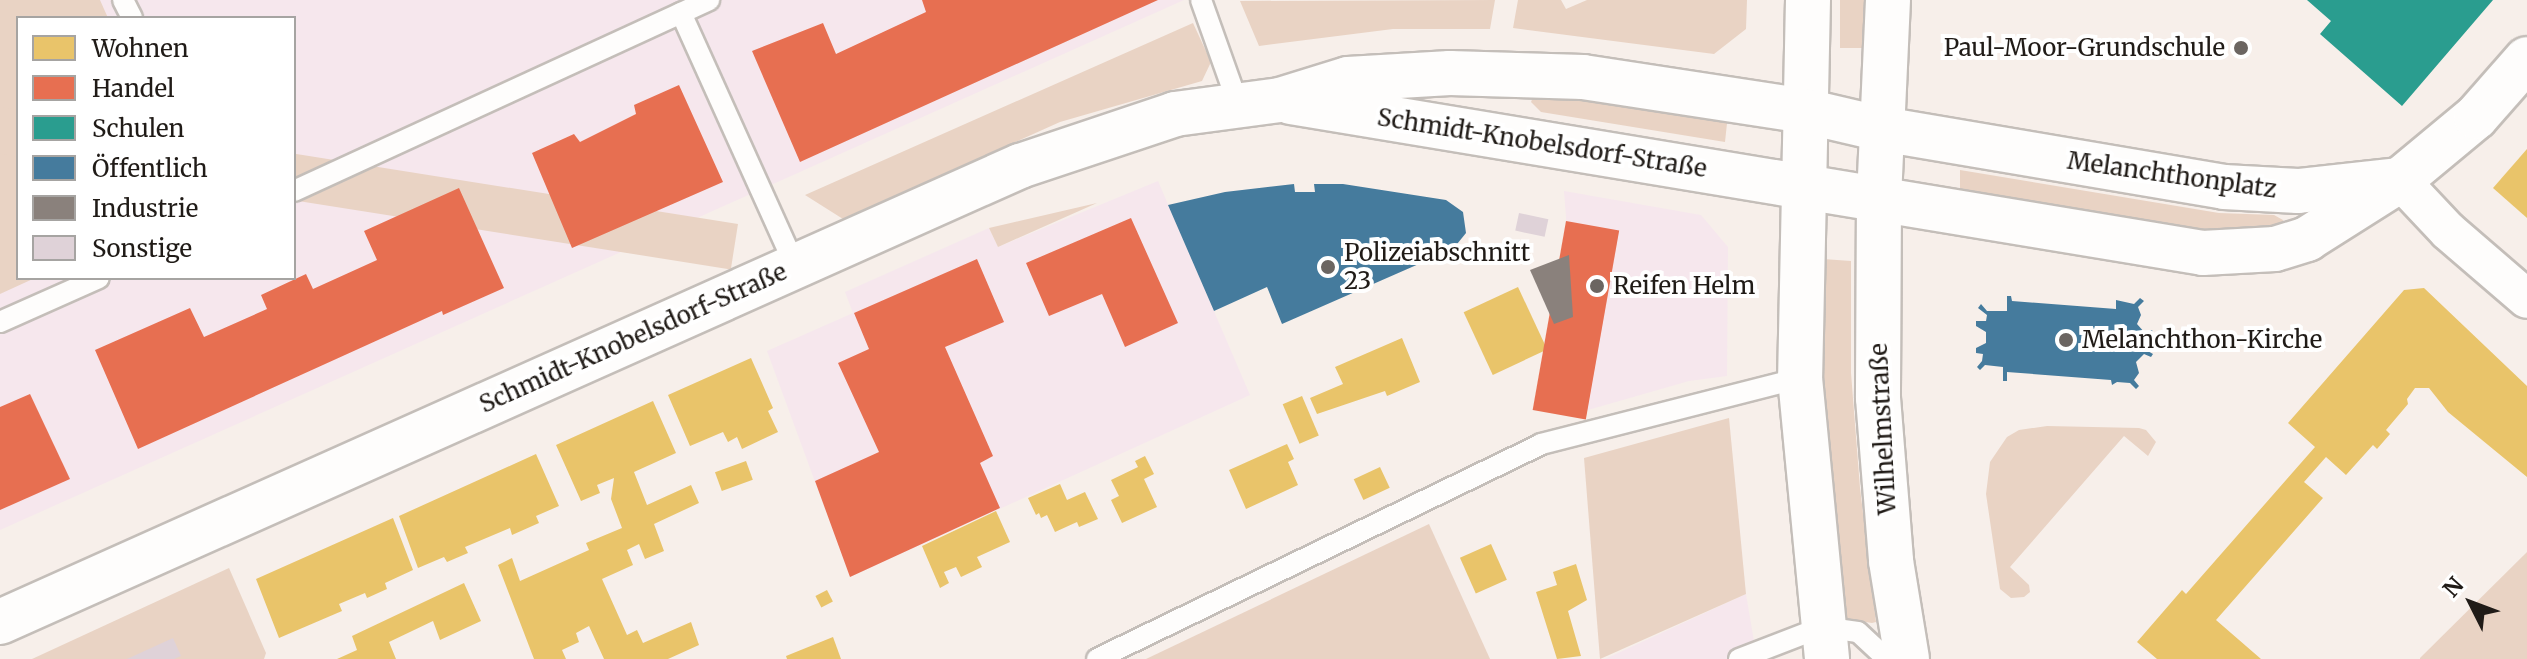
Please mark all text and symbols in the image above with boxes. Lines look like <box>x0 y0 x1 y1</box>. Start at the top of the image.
legend <box>16 16 296 280</box>
text: Wohnen <box>92 33 189 64</box>
place label: Paul-Moor-Grundschule <box>1944 34 2225 62</box>
marker: Paul-Moor-Grundschule <box>2232 39 2250 57</box>
text: Handel <box>92 73 174 104</box>
street label: Schmidt-Knobelsdorf-Straße <box>1375 103 1709 183</box>
text: Schulen <box>92 113 185 144</box>
street label: Melanchthonplatz <box>2066 146 2278 204</box>
text: Öffentlich <box>92 153 208 184</box>
text: Industrie <box>92 193 198 224</box>
text: Sonstige <box>92 233 192 264</box>
place label: Polizeiabschnitt 23 <box>1344 239 1530 295</box>
street label: Schmidt-Knobelsdorf-Straße <box>475 257 791 419</box>
marker: Polizeiabschnitt 23 <box>1319 258 1337 276</box>
place label: Reifen Helm <box>1613 272 1755 300</box>
marker: Reifen Helm <box>1588 277 1606 295</box>
place label: Melanchthon-Kirche <box>2082 326 2322 354</box>
marker: Melanchthon-Kirche <box>2057 331 2075 349</box>
street label: Wilhelmstraße <box>1864 343 1902 515</box>
north arrow <box>2431 563 2511 643</box>
text: N <box>2437 571 2469 603</box>

